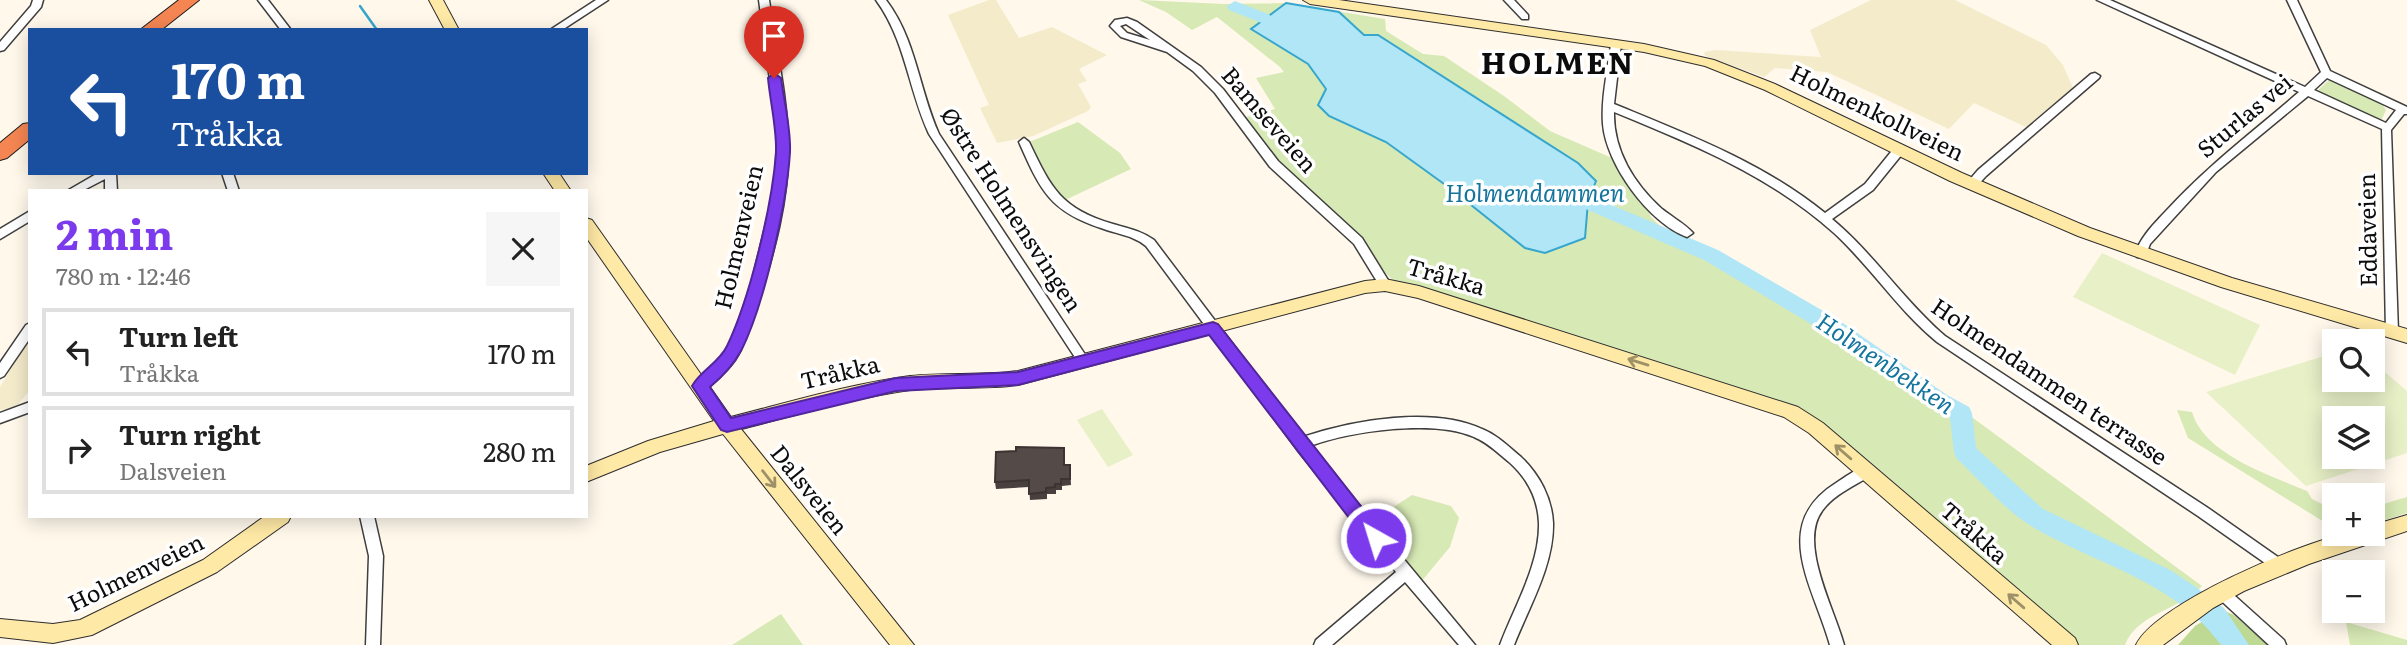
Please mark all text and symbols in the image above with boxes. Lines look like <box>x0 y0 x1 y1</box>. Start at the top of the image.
pin <box>744 6 804 78</box>
icon: arrive <box>755 17 793 55</box>
district label: HOLMEN <box>1481 39 1635 83</box>
text: 170 m <box>171 41 305 114</box>
street label: Holmenkollveien <box>1785 54 1971 168</box>
icon: left <box>56 56 147 147</box>
street label: Bamseveien <box>1215 58 1326 179</box>
street label: Sturlas vei <box>2189 64 2299 164</box>
street label: Østre Holmensvingen <box>934 100 1092 318</box>
text: Tråkka <box>171 108 282 156</box>
street label: Holmenveien <box>704 161 770 312</box>
street label: Eddaveien <box>2348 173 2384 287</box>
water label: Holmendammen <box>1445 174 1625 209</box>
text: 2 min <box>56 201 173 263</box>
button: close <box>486 212 560 286</box>
street label: Tråkka <box>1403 248 1490 303</box>
text: 780 m · 12:46 <box>56 258 191 292</box>
street label: Holmendammen terrasse <box>1925 288 2175 472</box>
water label: Holmenbekken <box>1810 303 1962 421</box>
text: Turn left <box>119 316 238 355</box>
map controls <box>2322 329 2385 623</box>
button: search <box>2322 329 2385 392</box>
icon: left <box>60 333 98 371</box>
text: 170 m <box>488 333 556 372</box>
street label: Tråkka <box>797 345 883 397</box>
one-way arrow <box>1627 354 1649 367</box>
text: Tråkka <box>119 355 199 389</box>
button: layers <box>2322 406 2385 469</box>
text: Turn right <box>119 414 261 453</box>
icon: right <box>60 431 98 469</box>
text: 280 m <box>483 431 556 470</box>
street label: Dalsveien <box>764 436 858 541</box>
one-way arrow <box>1834 444 1852 460</box>
text: Dalsveien <box>119 453 226 487</box>
one-way arrow <box>761 469 776 488</box>
button: + <box>2322 483 2385 546</box>
street label: Tråkka <box>1934 492 2017 571</box>
position arrow <box>1339 501 1413 575</box>
street label: Holmenveien <box>61 524 209 619</box>
button: − <box>2322 560 2385 623</box>
one-way arrow <box>2007 593 2025 609</box>

